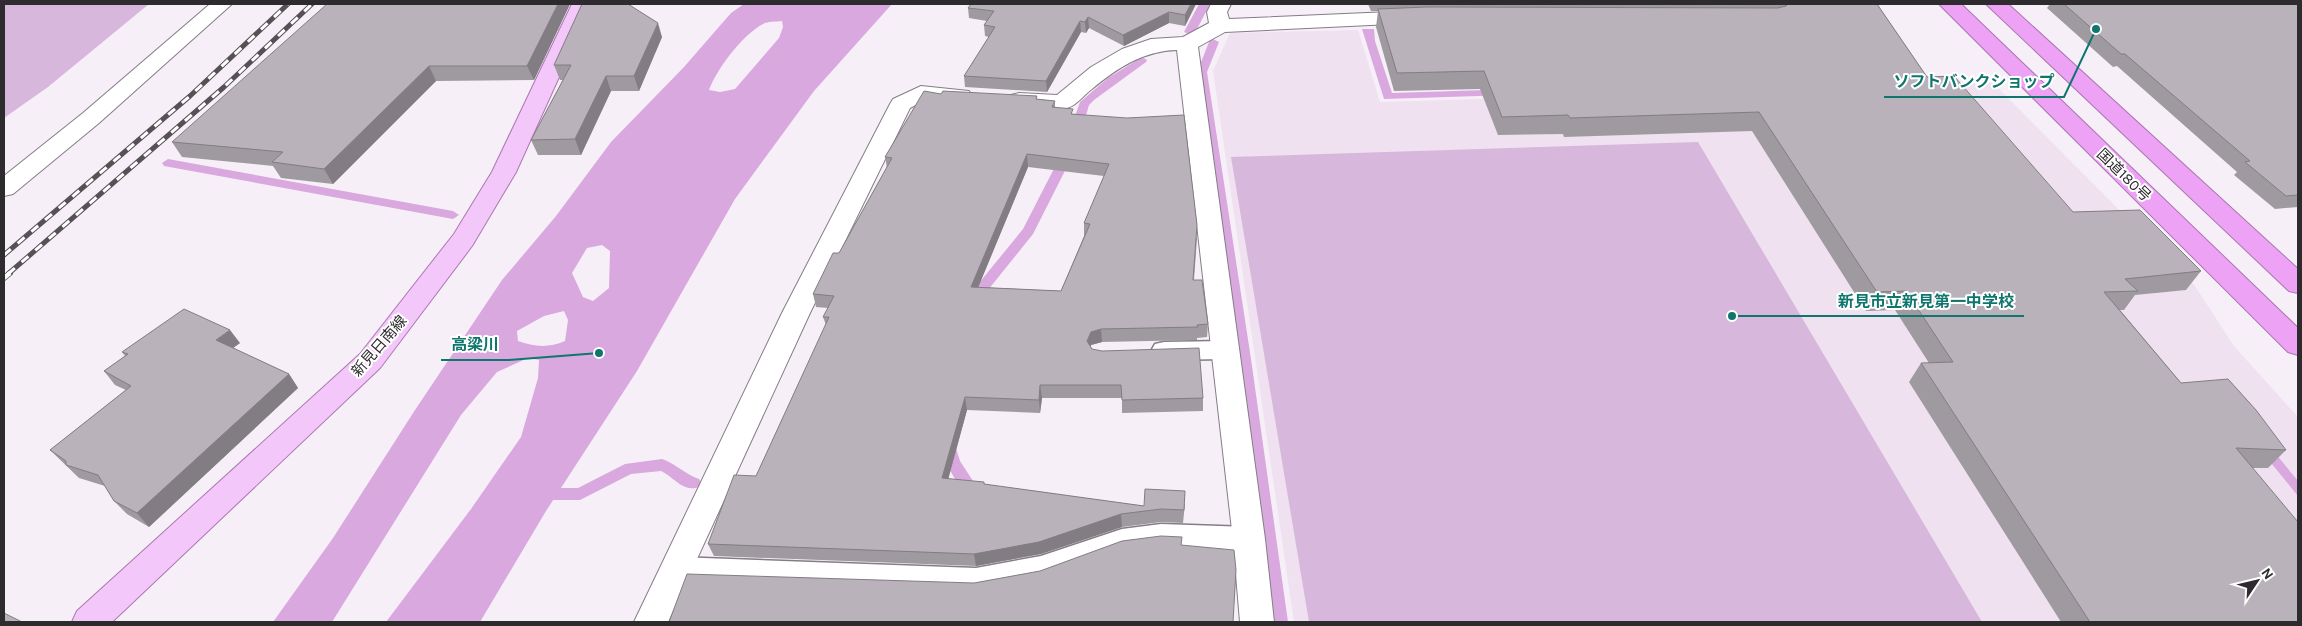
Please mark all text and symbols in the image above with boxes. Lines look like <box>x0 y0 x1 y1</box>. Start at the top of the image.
callout: ソフトバンクショップ <box>1884 66 2064 97</box>
text: ソフトバンクショップ <box>1894 72 2054 91</box>
street label: 国道180号 <box>2093 145 2155 205</box>
callout: 新見市立新見第一中学校 <box>1828 285 2024 316</box>
text: 新見市立新見第一中学校 <box>1838 292 2014 311</box>
street label: 新見日南線 <box>348 312 410 380</box>
callout: 高梁川 <box>441 329 509 360</box>
text: 高梁川 <box>451 335 499 354</box>
north arrow <box>2232 556 2282 606</box>
text: N <box>2257 565 2277 583</box>

